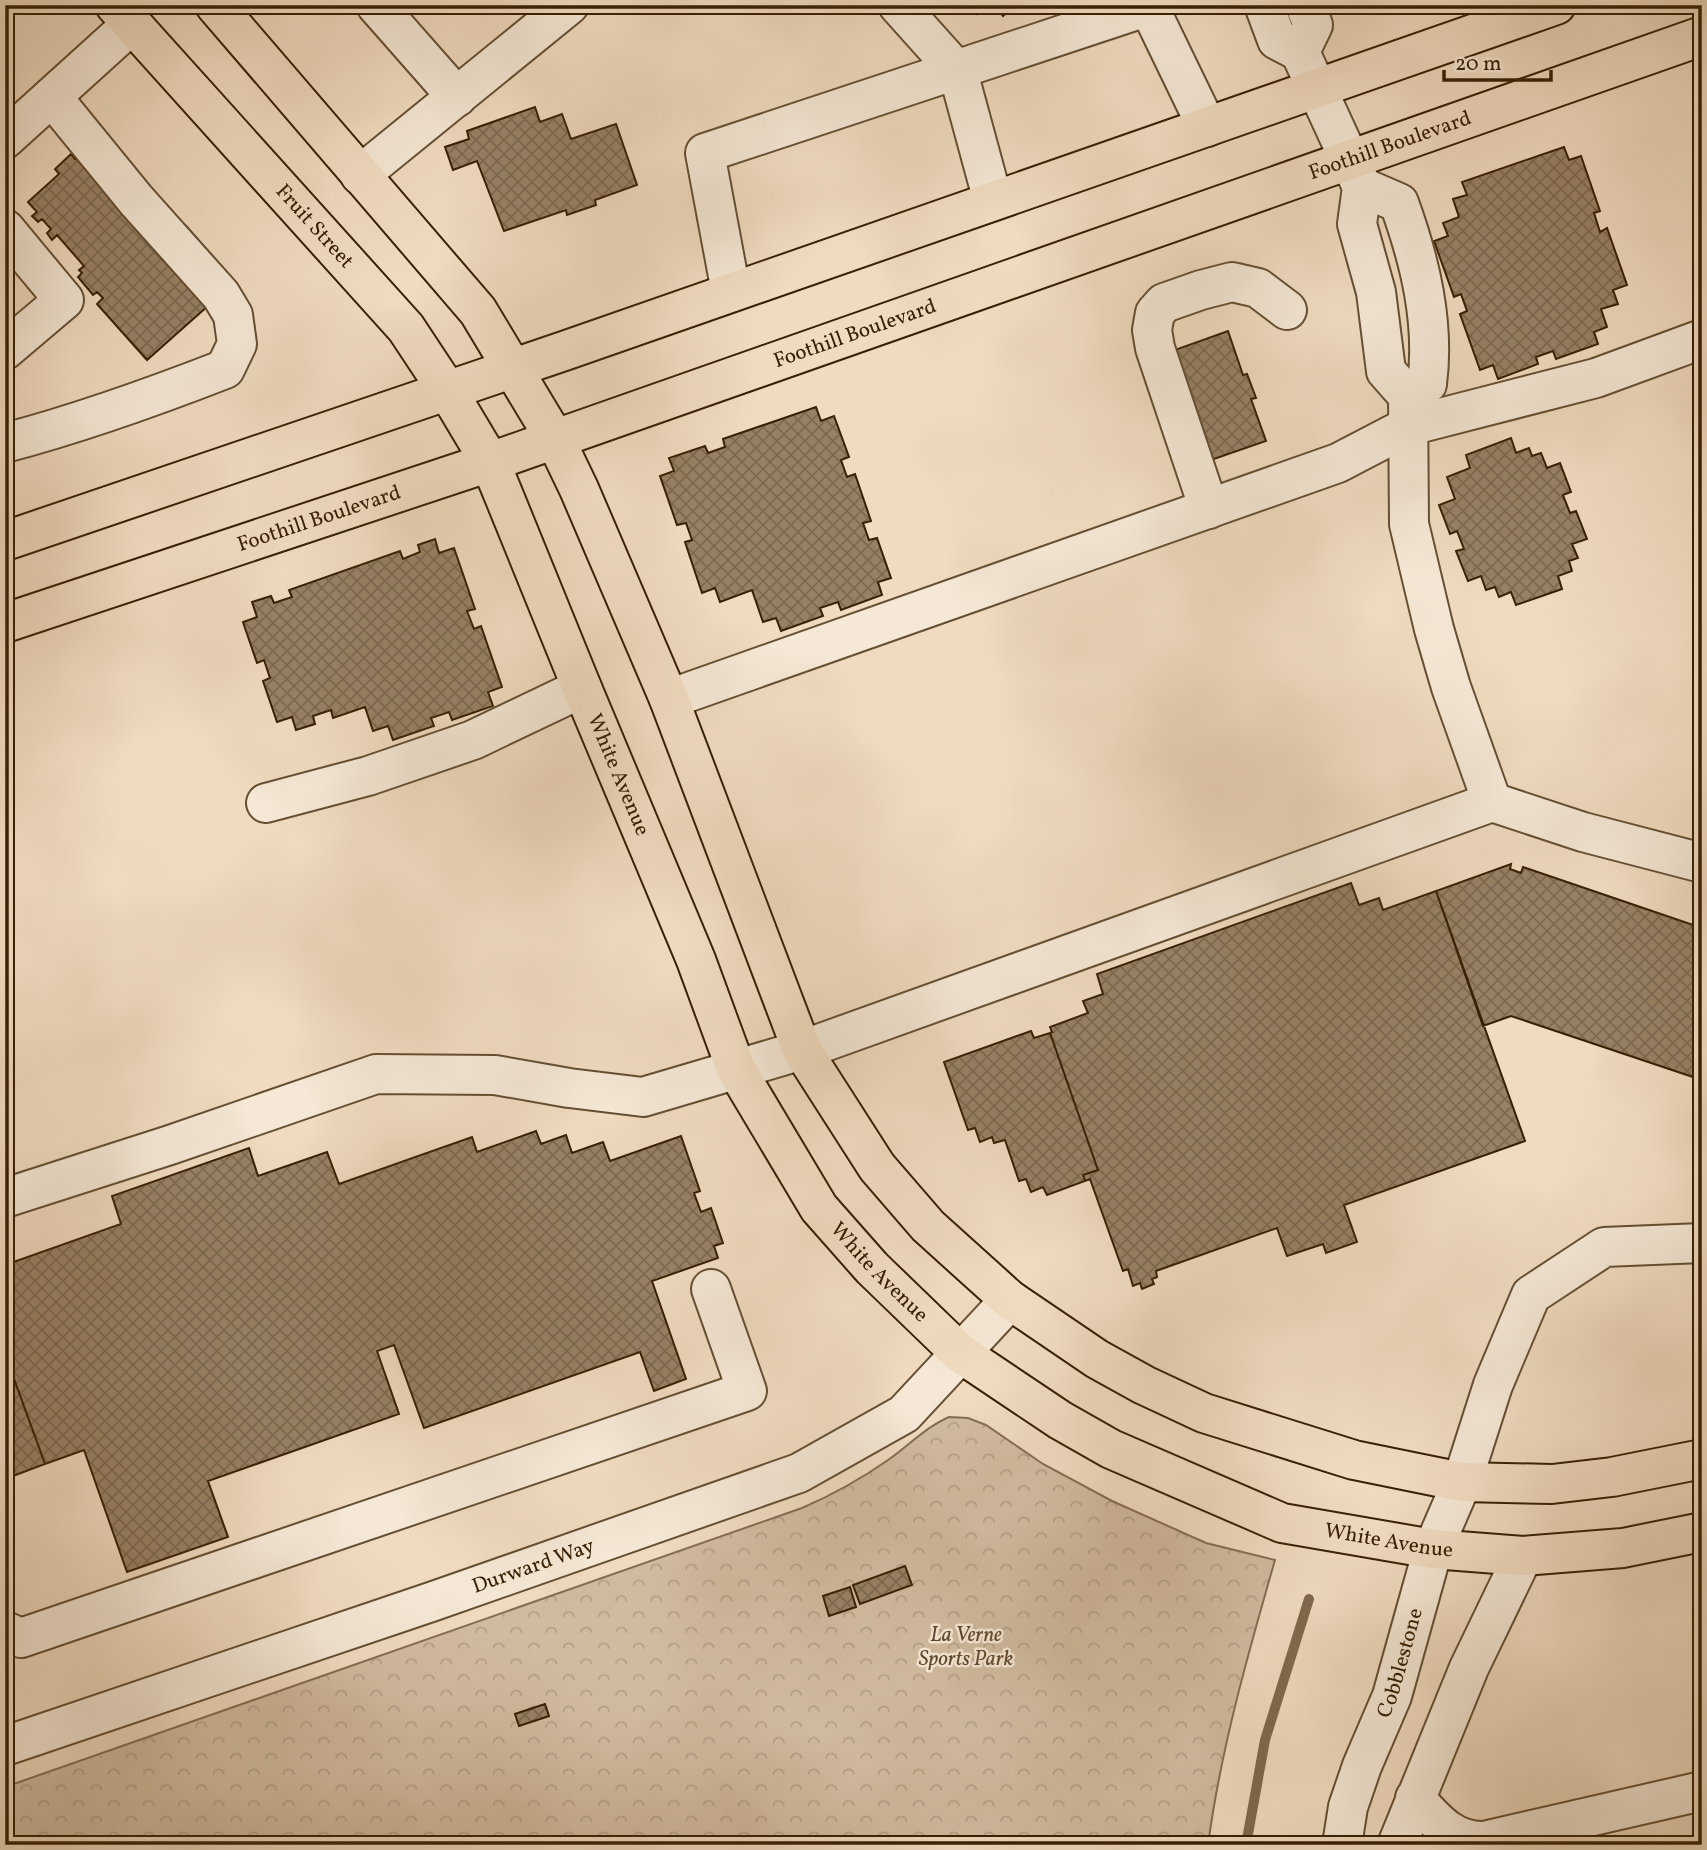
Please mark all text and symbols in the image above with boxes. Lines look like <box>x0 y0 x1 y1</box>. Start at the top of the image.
scale bar <box>1444 38 1551 82</box>
text: 20 m <box>1455 50 1501 79</box>
street label: Foothill Boulevard <box>1305 104 1475 188</box>
street label: Fruit Street <box>269 178 360 275</box>
street label: Foothill Boulevard <box>770 292 940 376</box>
street label: Foothill Boulevard <box>234 478 405 559</box>
street label: White Avenue <box>580 709 657 840</box>
street label: White Avenue <box>823 1216 935 1329</box>
street label: White Avenue <box>1322 1516 1454 1565</box>
street label: Durward Way <box>468 1531 599 1601</box>
street label: Cobblestone <box>1370 1605 1430 1723</box>
park label: La Verne Sports Park <box>919 1621 1014 1674</box>

